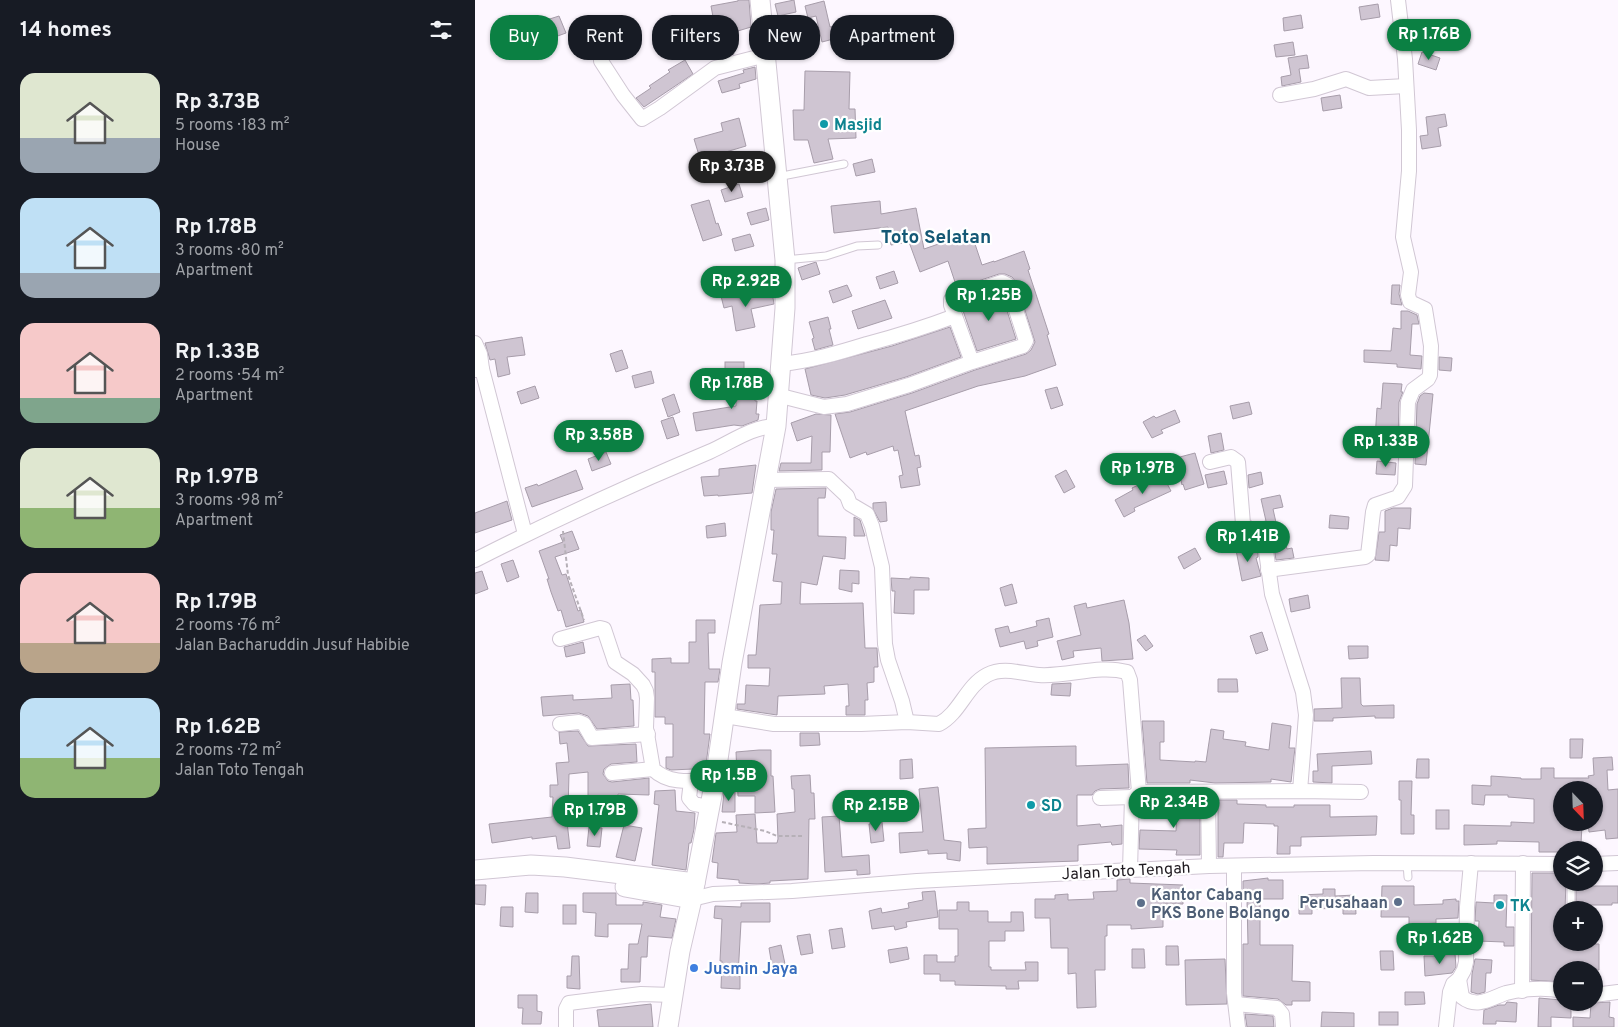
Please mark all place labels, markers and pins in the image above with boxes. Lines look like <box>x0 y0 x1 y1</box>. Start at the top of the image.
pin: Rp 1.76B <box>1377 18 1481 61</box>
place label: Masjid <box>834 116 882 136</box>
marker: Masjid <box>818 118 830 130</box>
pin: Rp 3.73B <box>680 150 784 193</box>
pin: Rp 2.92B <box>694 266 798 308</box>
pin: Rp 1.25B <box>937 280 1041 322</box>
pin: Rp 1.78B <box>680 368 784 410</box>
pin: Rp 3.58B <box>547 420 651 462</box>
pin: Rp 1.33B <box>1334 426 1438 468</box>
pin: Rp 1.97B <box>1091 452 1195 495</box>
pin: Rp 1.41B <box>1196 520 1300 563</box>
pin: Rp 1.5B <box>683 760 775 802</box>
pin: Rp 2.34B <box>1122 786 1226 829</box>
pin: Rp 2.15B <box>824 790 928 832</box>
pin: Rp 1.79B <box>543 794 647 837</box>
place label: SD <box>1041 797 1062 817</box>
marker: SD <box>1025 799 1037 811</box>
place label: Kantor Cabang PKS Bone Bolango <box>1151 886 1290 924</box>
place label: Perusahaan <box>1299 894 1388 914</box>
marker: Perusahaan <box>1392 896 1404 908</box>
marker: Kantor Cabang PKS Bone Bolango <box>1135 897 1147 909</box>
place label: TK <box>1510 897 1531 917</box>
marker: TK <box>1494 899 1506 911</box>
pin: Rp 1.62B <box>1388 922 1492 965</box>
place label: Jusmin Jaya <box>704 960 798 980</box>
marker: Jusmin Jaya <box>688 962 700 974</box>

